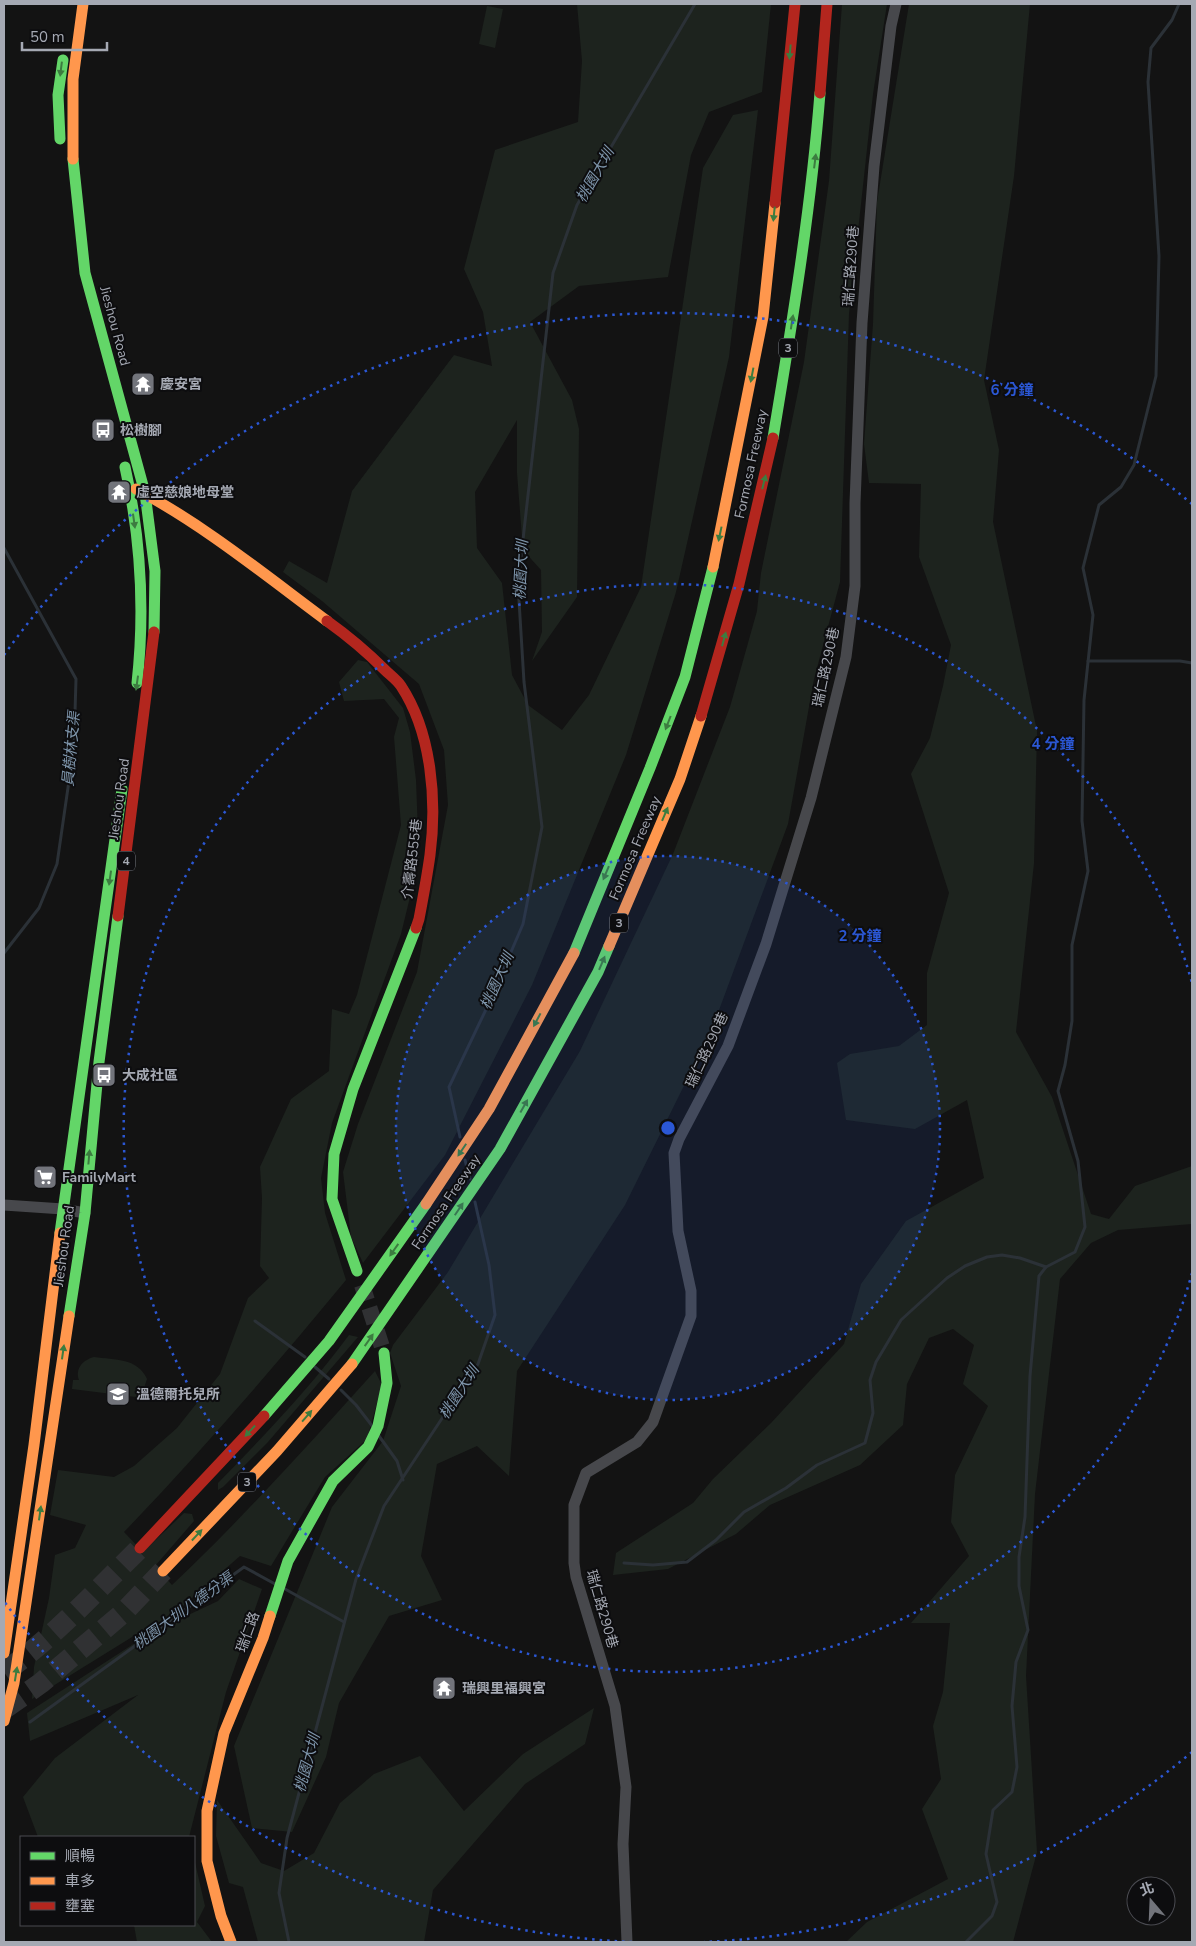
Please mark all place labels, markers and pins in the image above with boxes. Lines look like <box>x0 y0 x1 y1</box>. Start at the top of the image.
temple icon: 慶安宮 <box>130 371 156 397</box>
place label: 慶安宮 <box>160 375 202 394</box>
bus stop icon: 松樹腳 <box>90 417 116 443</box>
place label: 松樹腳 <box>120 421 162 440</box>
temple icon: 虛空慈娘地母堂 <box>106 479 132 505</box>
place label: 虛空慈娘地母堂 <box>136 483 234 502</box>
bus stop icon: 大成社區 <box>91 1062 117 1088</box>
place label: 大成社區 <box>122 1066 178 1085</box>
centre of rings <box>659 1119 677 1137</box>
supermarket icon: FamilyMart <box>32 1164 58 1190</box>
place label: FamilyMart <box>62 1168 136 1187</box>
school or university icon: 溫德爾托兒所 <box>105 1381 131 1407</box>
place label: 溫德爾托兒所 <box>136 1385 220 1404</box>
temple icon: 瑞興里福興宮 <box>431 1675 457 1701</box>
place label: 瑞興里福興宮 <box>462 1679 546 1698</box>

